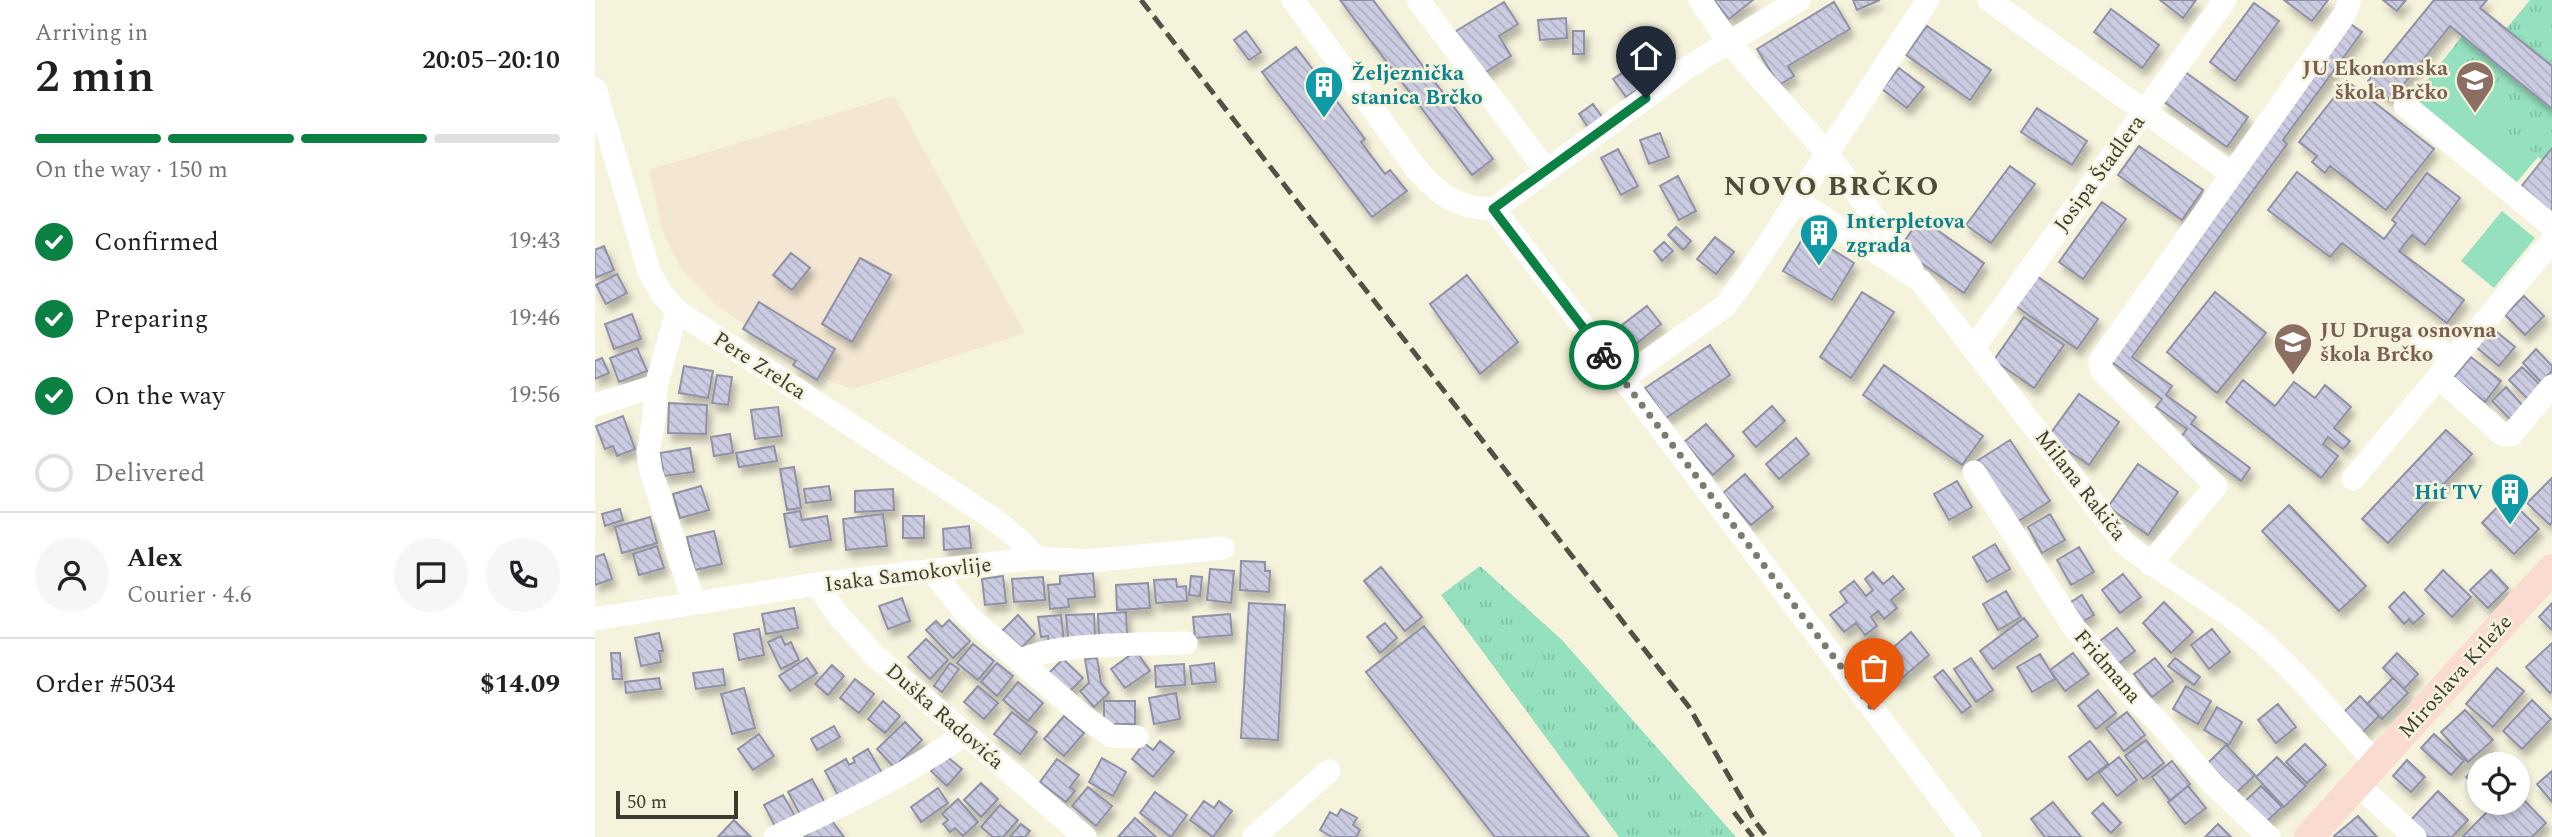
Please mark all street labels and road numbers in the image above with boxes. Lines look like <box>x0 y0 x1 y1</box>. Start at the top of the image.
street label: Josipa Štadlera <box>2046 108 2154 239</box>
street label: Pere Zrelca <box>707 324 813 408</box>
street label: Milana Rakiča <box>2027 423 2134 549</box>
street label: Isaka Samokovlije <box>823 549 993 601</box>
street label: Miroslava Krleže <box>2391 607 2520 746</box>
street label: Fridmana <box>2066 622 2149 711</box>
street label: Duška Radovića <box>878 656 1011 778</box>

